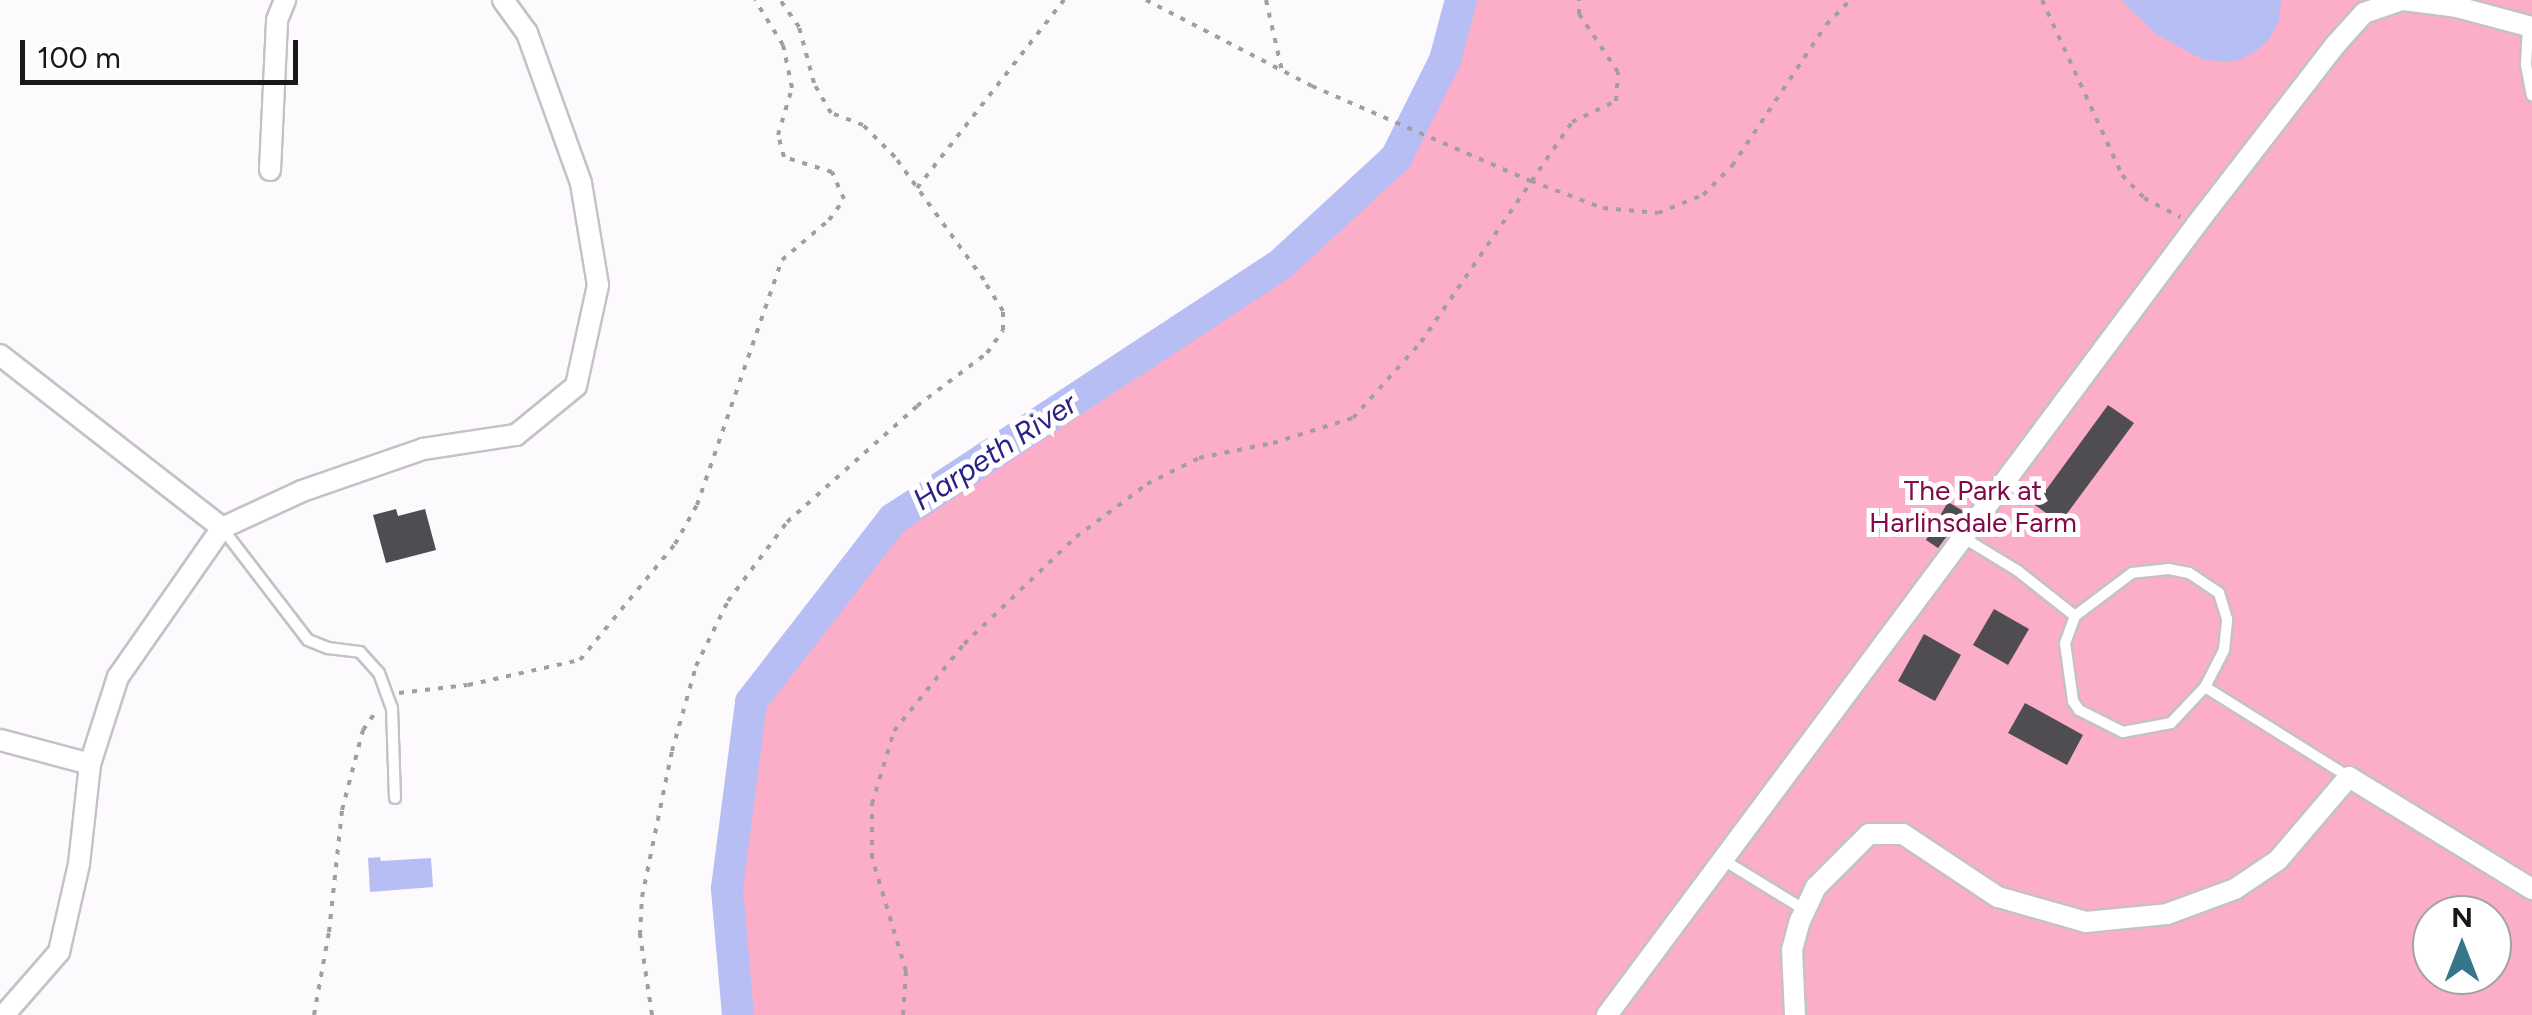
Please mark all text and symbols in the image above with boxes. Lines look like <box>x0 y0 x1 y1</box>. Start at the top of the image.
scale bar <box>25 20 302 82</box>
text: 100 m <box>37 39 121 76</box>
water label: Harpeth River <box>906 386 1084 518</box>
park label: The Park at Harlinsdale Farm <box>1869 473 2077 539</box>
north arrow <box>2412 895 2512 995</box>
text: N <box>2451 900 2473 934</box>

